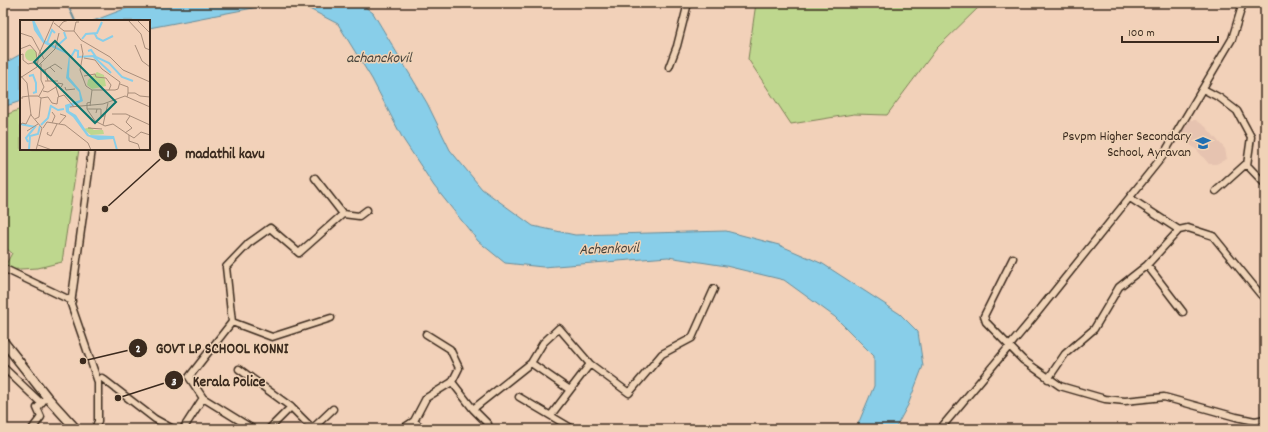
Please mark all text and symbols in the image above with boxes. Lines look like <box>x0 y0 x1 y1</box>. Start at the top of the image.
scale bar <box>1122 18 1218 44</box>
inset map <box>20 20 150 150</box>
text: 100 m <box>1128 25 1155 42</box>
water label: achanckovil <box>346 48 413 70</box>
place label: Psvpm Higher Secondary School, Ayravan <box>1062 127 1191 163</box>
school or university icon: Psvpm Higher Secondary School, Ayravan <box>1194 134 1212 152</box>
callout: madathil kavu <box>158 139 273 166</box>
text: madathil kavu <box>185 144 265 166</box>
text: 1 <box>167 146 170 163</box>
water label: Achenkovil <box>579 238 641 262</box>
callout: GOVT LP SCHOOL KONNI <box>128 334 296 361</box>
text: GOVT LP SCHOOL KONNI <box>156 339 289 361</box>
text: 2 <box>135 341 141 358</box>
callout: Kerala Police <box>164 367 273 394</box>
text: Kerala Police <box>193 372 266 394</box>
text: 3 <box>171 374 177 391</box>

